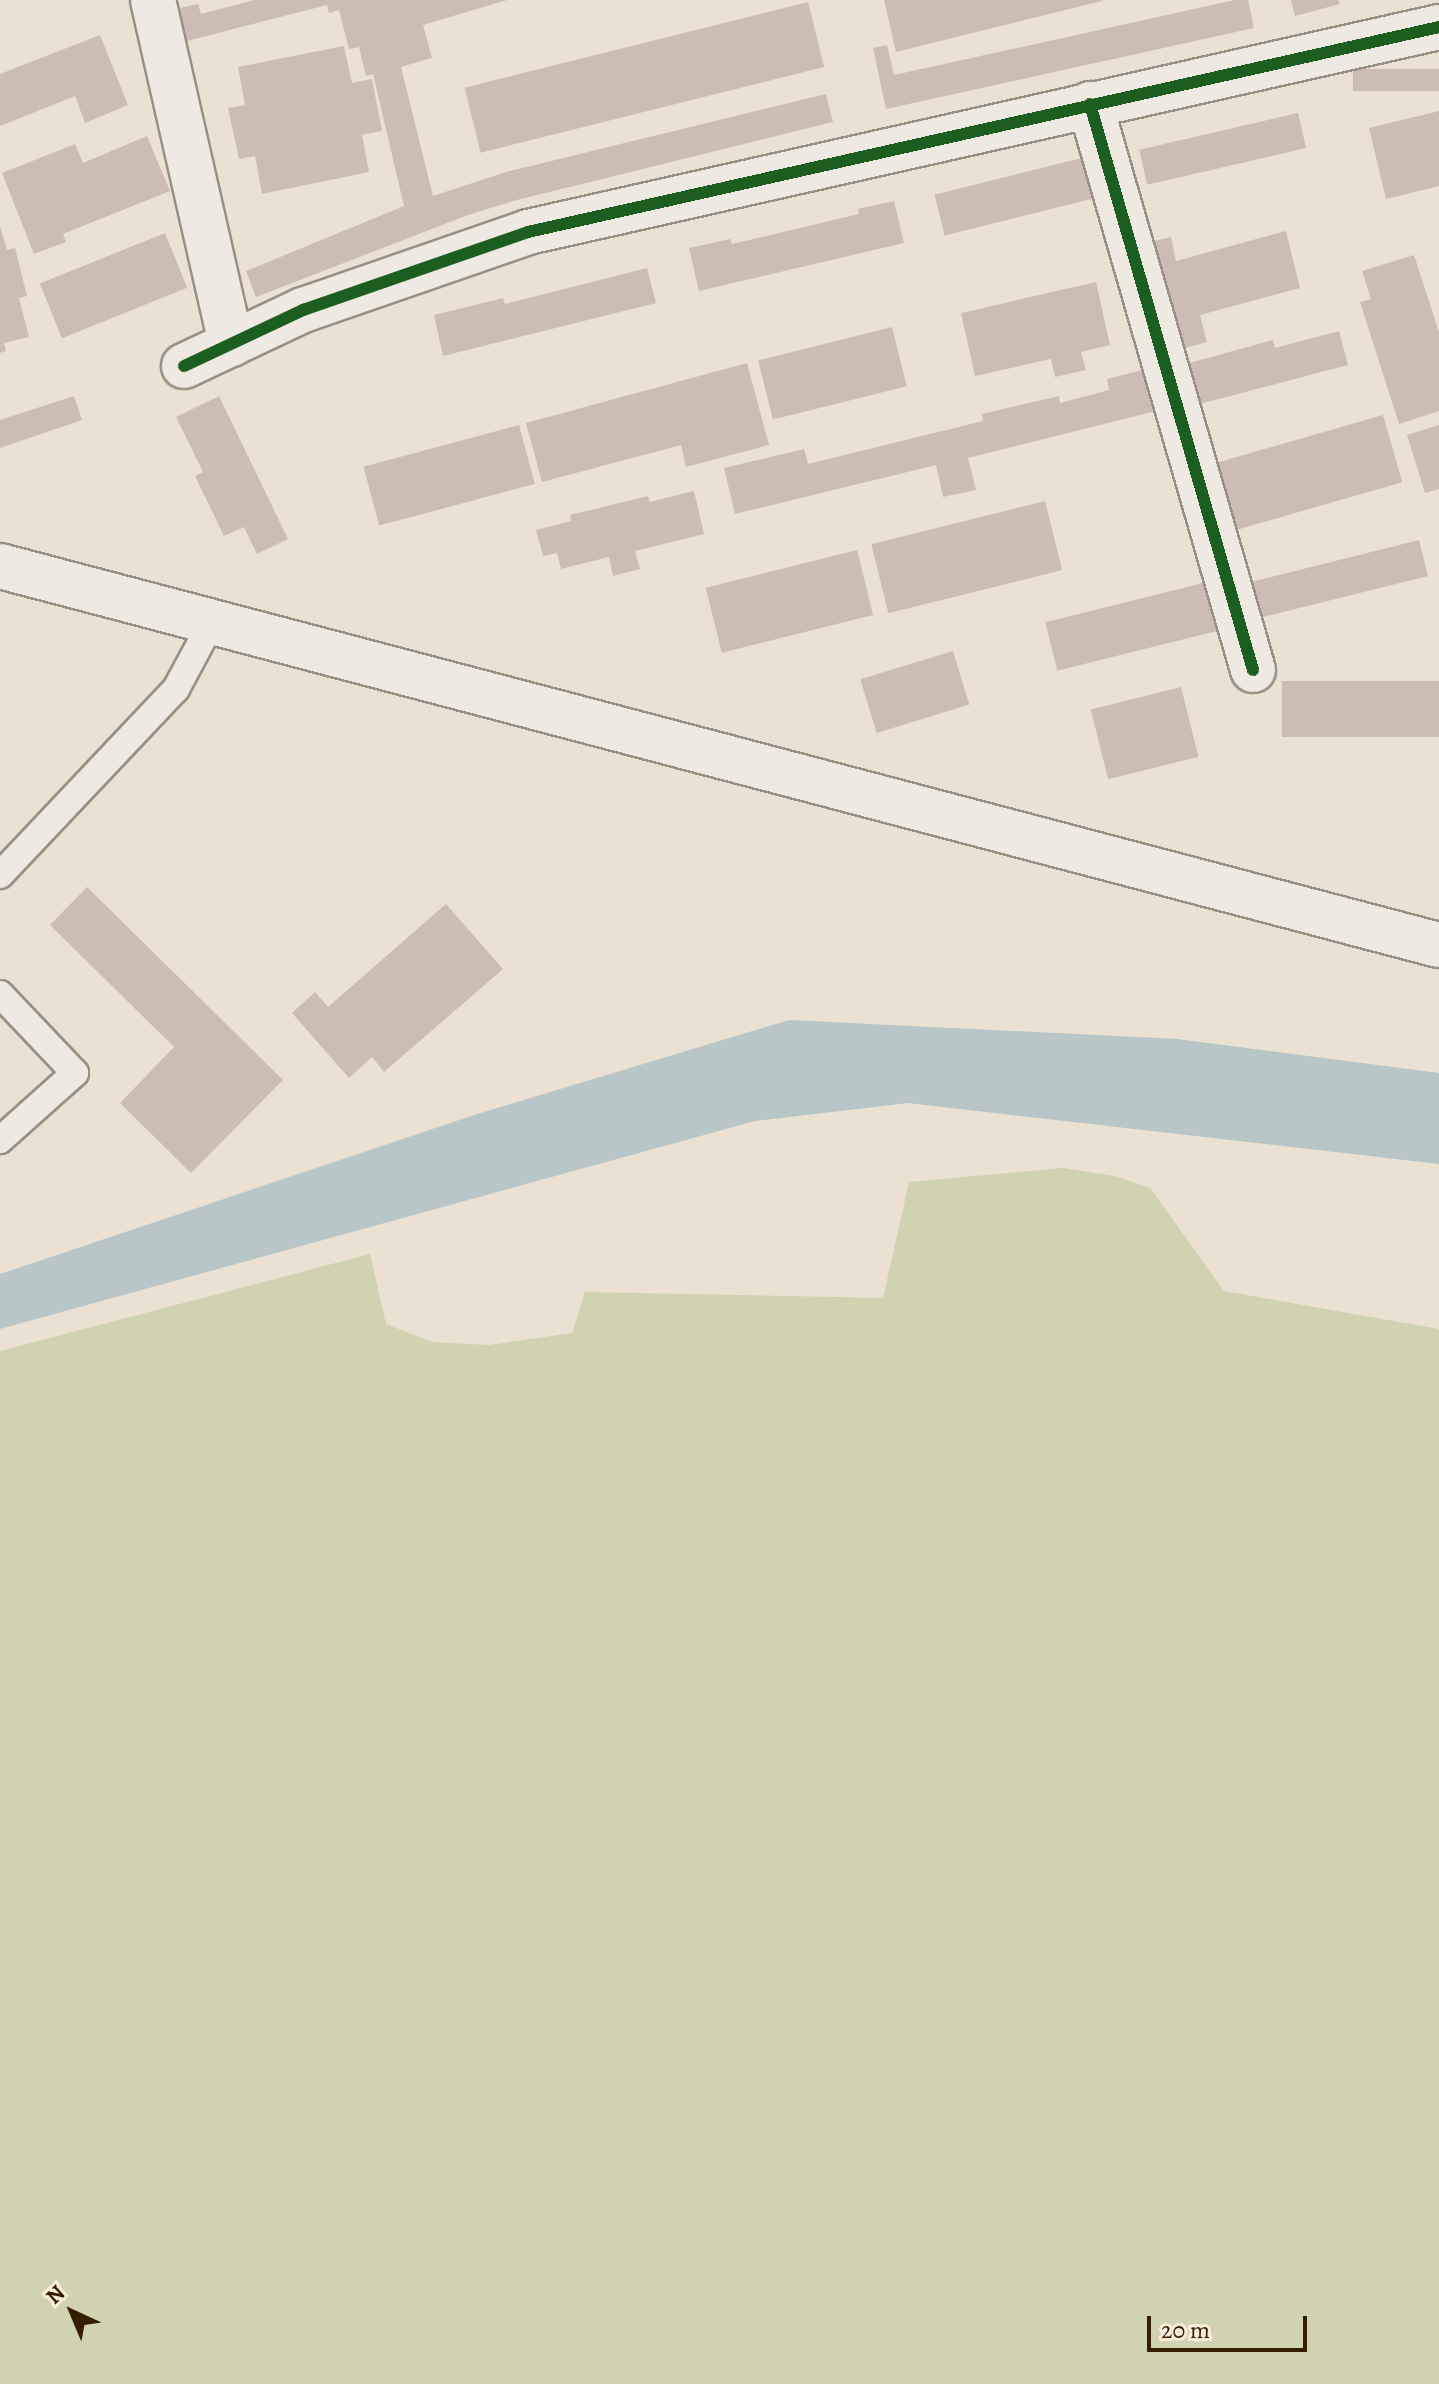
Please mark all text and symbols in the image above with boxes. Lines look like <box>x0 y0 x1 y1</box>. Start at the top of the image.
north arrow <box>32 2272 112 2352</box>
text: N <box>39 2278 72 2311</box>
scale bar <box>1151 2300 1311 2350</box>
text: 20 m <box>1161 2314 1210 2346</box>

